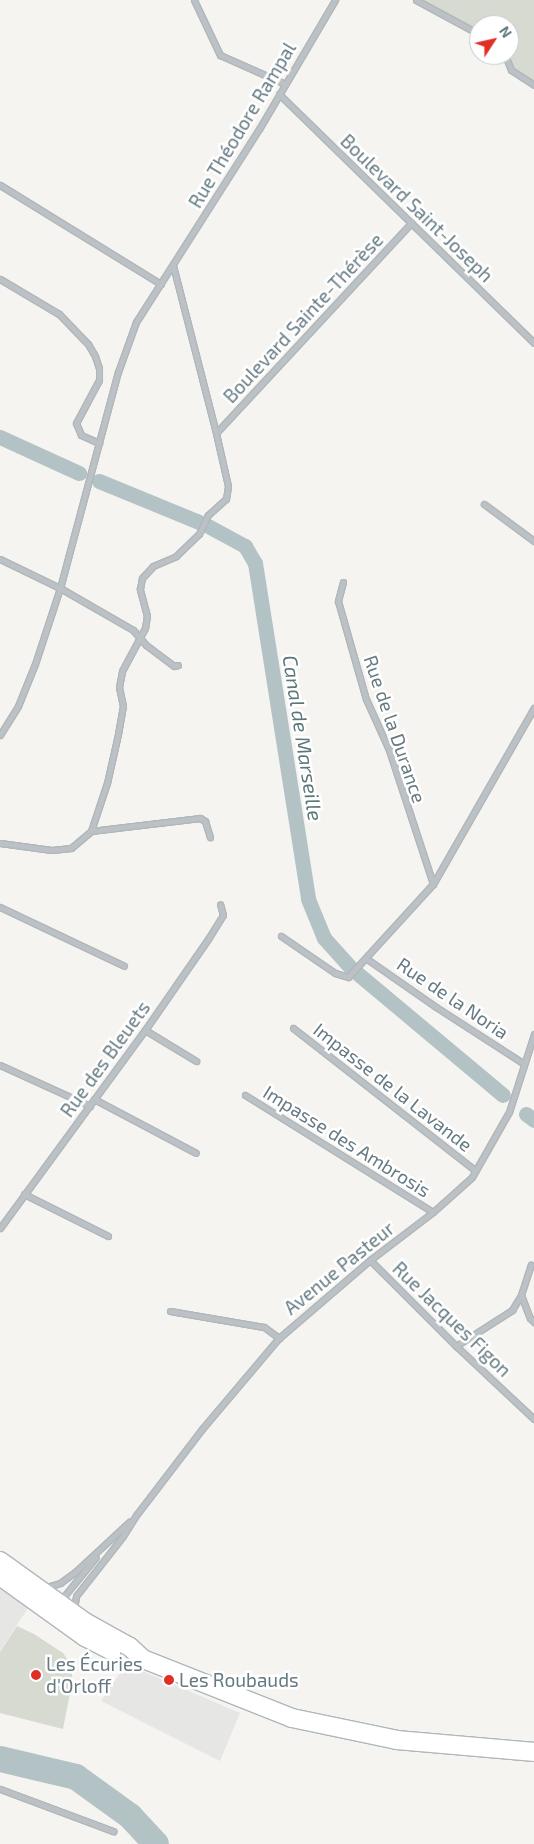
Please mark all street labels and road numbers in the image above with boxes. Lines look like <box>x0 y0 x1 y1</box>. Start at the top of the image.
street label: Rue Théodore Rampal <box>183 38 301 212</box>
street label: Boulevard Saint-Joseph <box>336 129 498 287</box>
street label: Boulevard Sainte-Thérèse <box>218 228 388 408</box>
street label: Rue de la Durance <box>359 652 431 806</box>
street label: Rue de la Noria <box>393 952 513 1044</box>
street label: Rue des Bleuets <box>55 997 155 1121</box>
street label: Impasse de la Lavande <box>309 1018 477 1156</box>
street label: Impasse des Ambrosis <box>259 1080 435 1202</box>
street label: Avenue Pasteur <box>279 1217 399 1319</box>
street label: Rue Jacques Figon <box>388 1257 516 1381</box>

